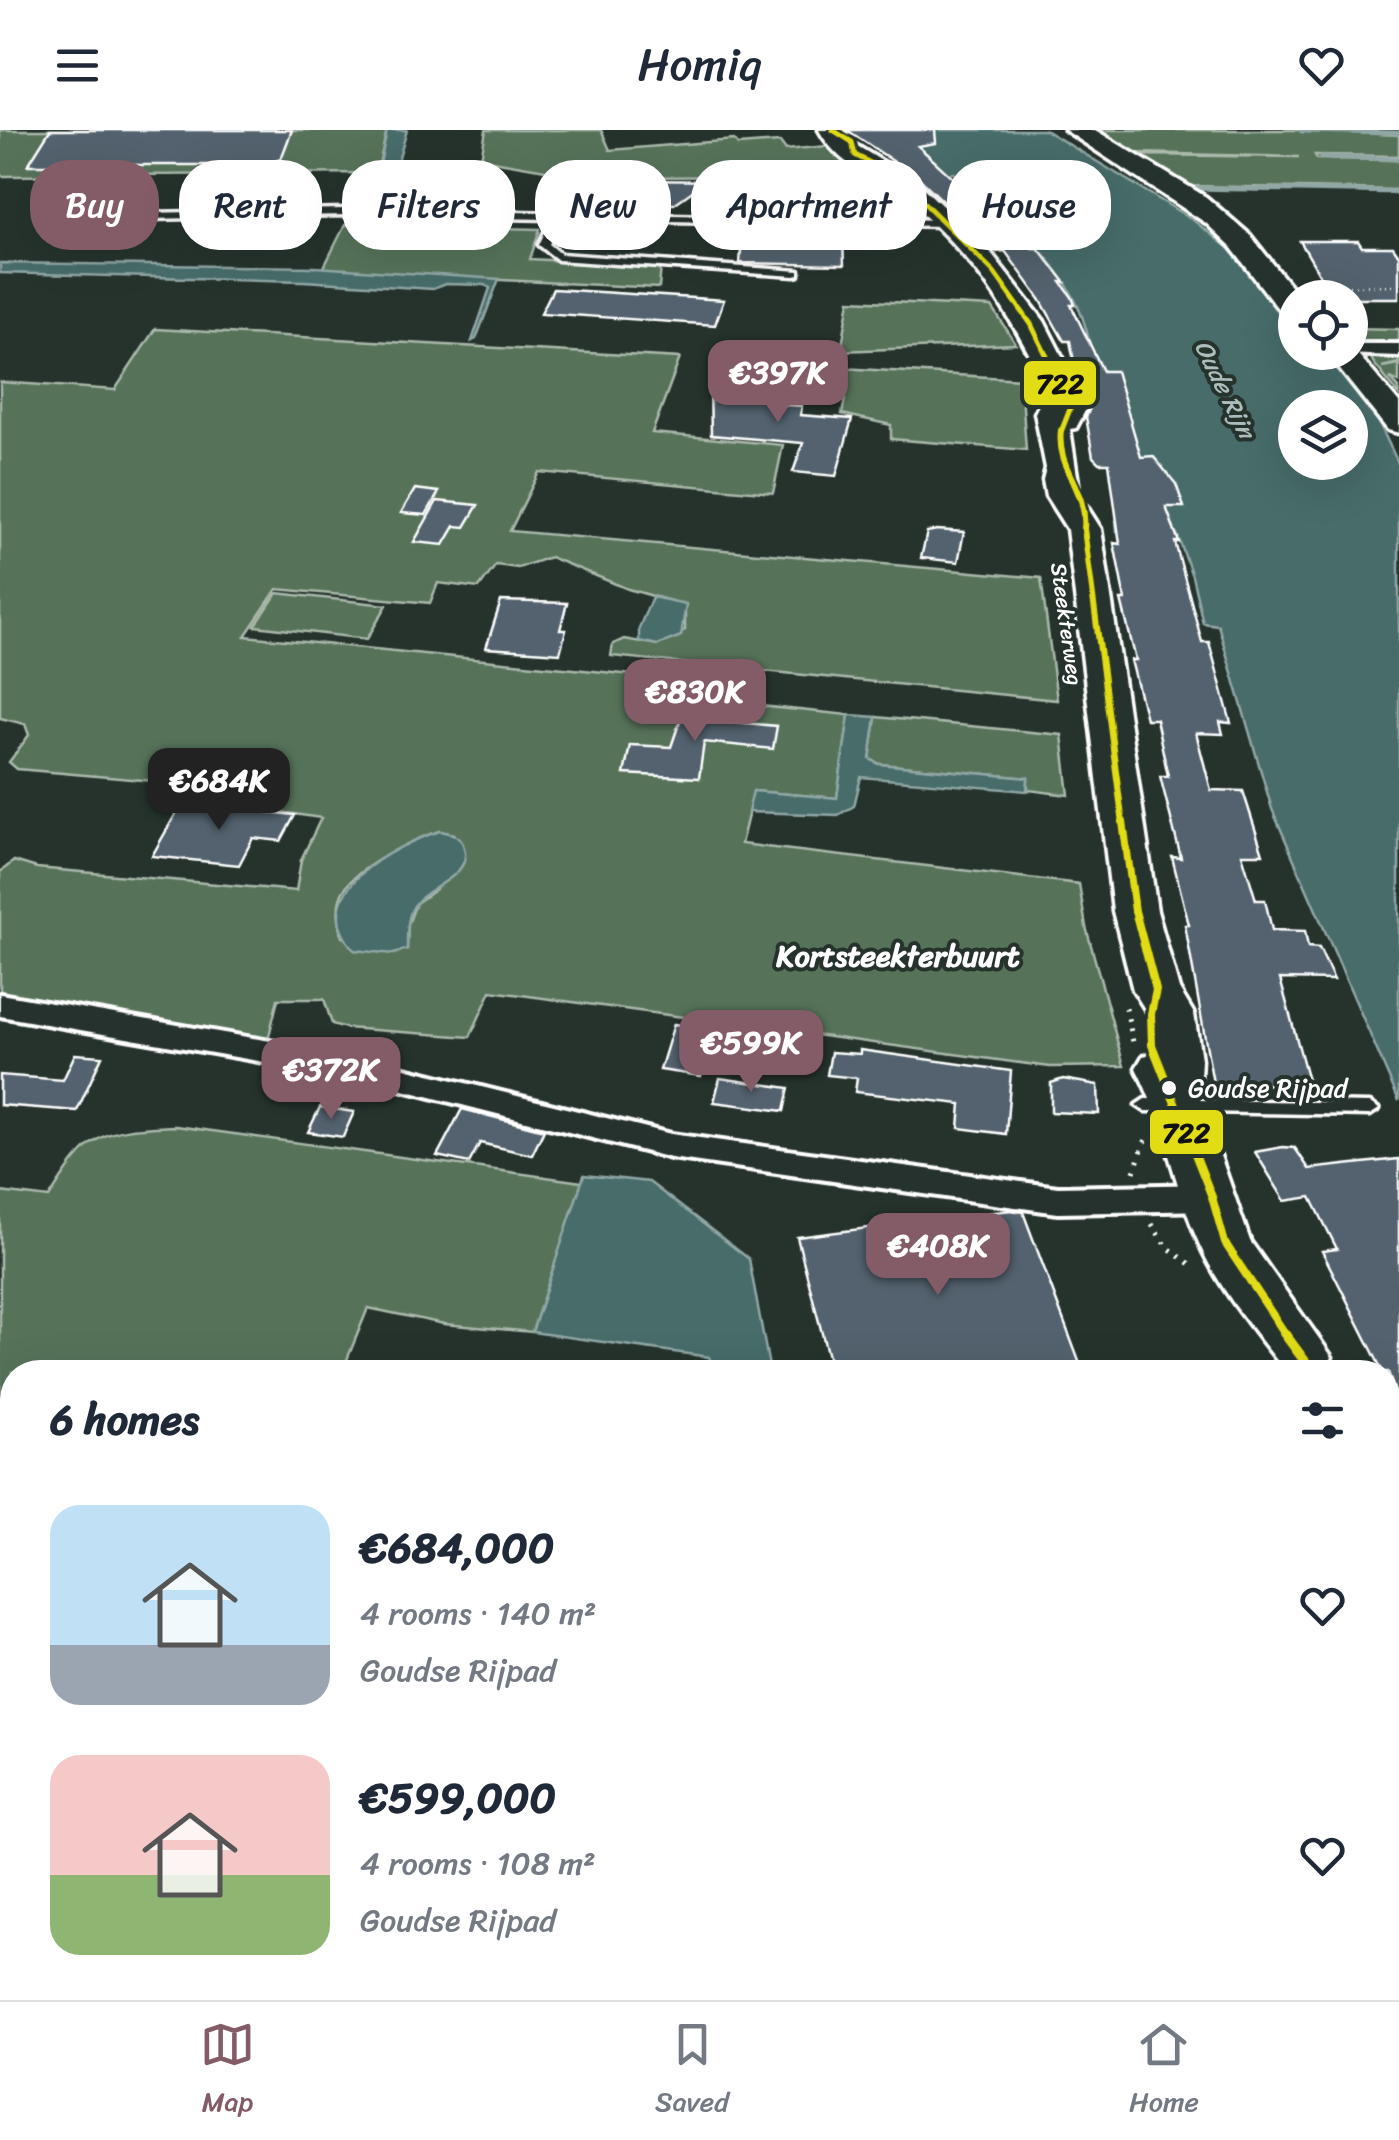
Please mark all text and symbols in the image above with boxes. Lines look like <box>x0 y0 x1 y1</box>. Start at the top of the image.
text: Homiq <box>638 25 761 105</box>
icon: menu <box>50 38 105 93</box>
icon: heart <box>1294 38 1349 93</box>
chip: Buy <box>30 160 159 250</box>
chip: Rent <box>179 160 322 250</box>
chip: Filters <box>342 160 515 250</box>
chip: New <box>535 160 671 250</box>
chip: Apartment <box>691 160 927 250</box>
chip: House <box>947 160 1111 250</box>
map controls <box>1278 280 1368 480</box>
button: locate <box>1278 280 1368 370</box>
water label: Oude Rijn <box>1182 332 1269 449</box>
pin: €397K <box>708 340 848 425</box>
text: €397K <box>730 344 826 401</box>
line badge: 722 <box>1022 359 1098 407</box>
text: 722 <box>1036 359 1084 408</box>
button: layers <box>1278 390 1368 480</box>
street label: Steekterweg <box>1039 560 1095 688</box>
pin: €830K <box>625 659 765 744</box>
text: €830K <box>646 663 744 720</box>
pin: €684K <box>149 748 289 833</box>
text: €684K <box>170 752 268 809</box>
district label: Kortsteekterbuurt <box>775 929 1020 983</box>
pin: €599K <box>681 1010 821 1095</box>
text: €599K <box>701 1014 801 1071</box>
pin: €372K <box>261 1037 401 1122</box>
text: €372K <box>283 1041 379 1098</box>
place label: Goudse Rijpad <box>1188 1065 1350 1111</box>
marker: Goudse Rijpad <box>1159 1078 1179 1098</box>
line badge: 722 <box>1148 1108 1225 1156</box>
text: 722 <box>1162 1108 1210 1157</box>
pin: €408K <box>868 1213 1008 1298</box>
text: €408K <box>888 1217 988 1274</box>
text: 6 homes <box>50 1383 199 1457</box>
icon: filters <box>1295 1393 1350 1448</box>
text: €684,000 <box>360 1511 554 1585</box>
icon: home <box>130 1545 250 1665</box>
icon: heart <box>1295 1578 1350 1633</box>
text: 4 rooms · 140 m² <box>360 1585 596 1642</box>
text: Goudse Rijpad <box>360 1642 556 1699</box>
text: €599,000 <box>360 1761 556 1835</box>
icon: home <box>130 1795 250 1915</box>
icon: heart <box>1295 1828 1350 1883</box>
text: 4 rooms · 108 m² <box>360 1835 596 1892</box>
text: Goudse Rijpad <box>360 1892 556 1949</box>
tab: Map <box>200 2017 255 2126</box>
tab: Saved <box>655 2017 729 2126</box>
tab: Home <box>1129 2017 1199 2126</box>

